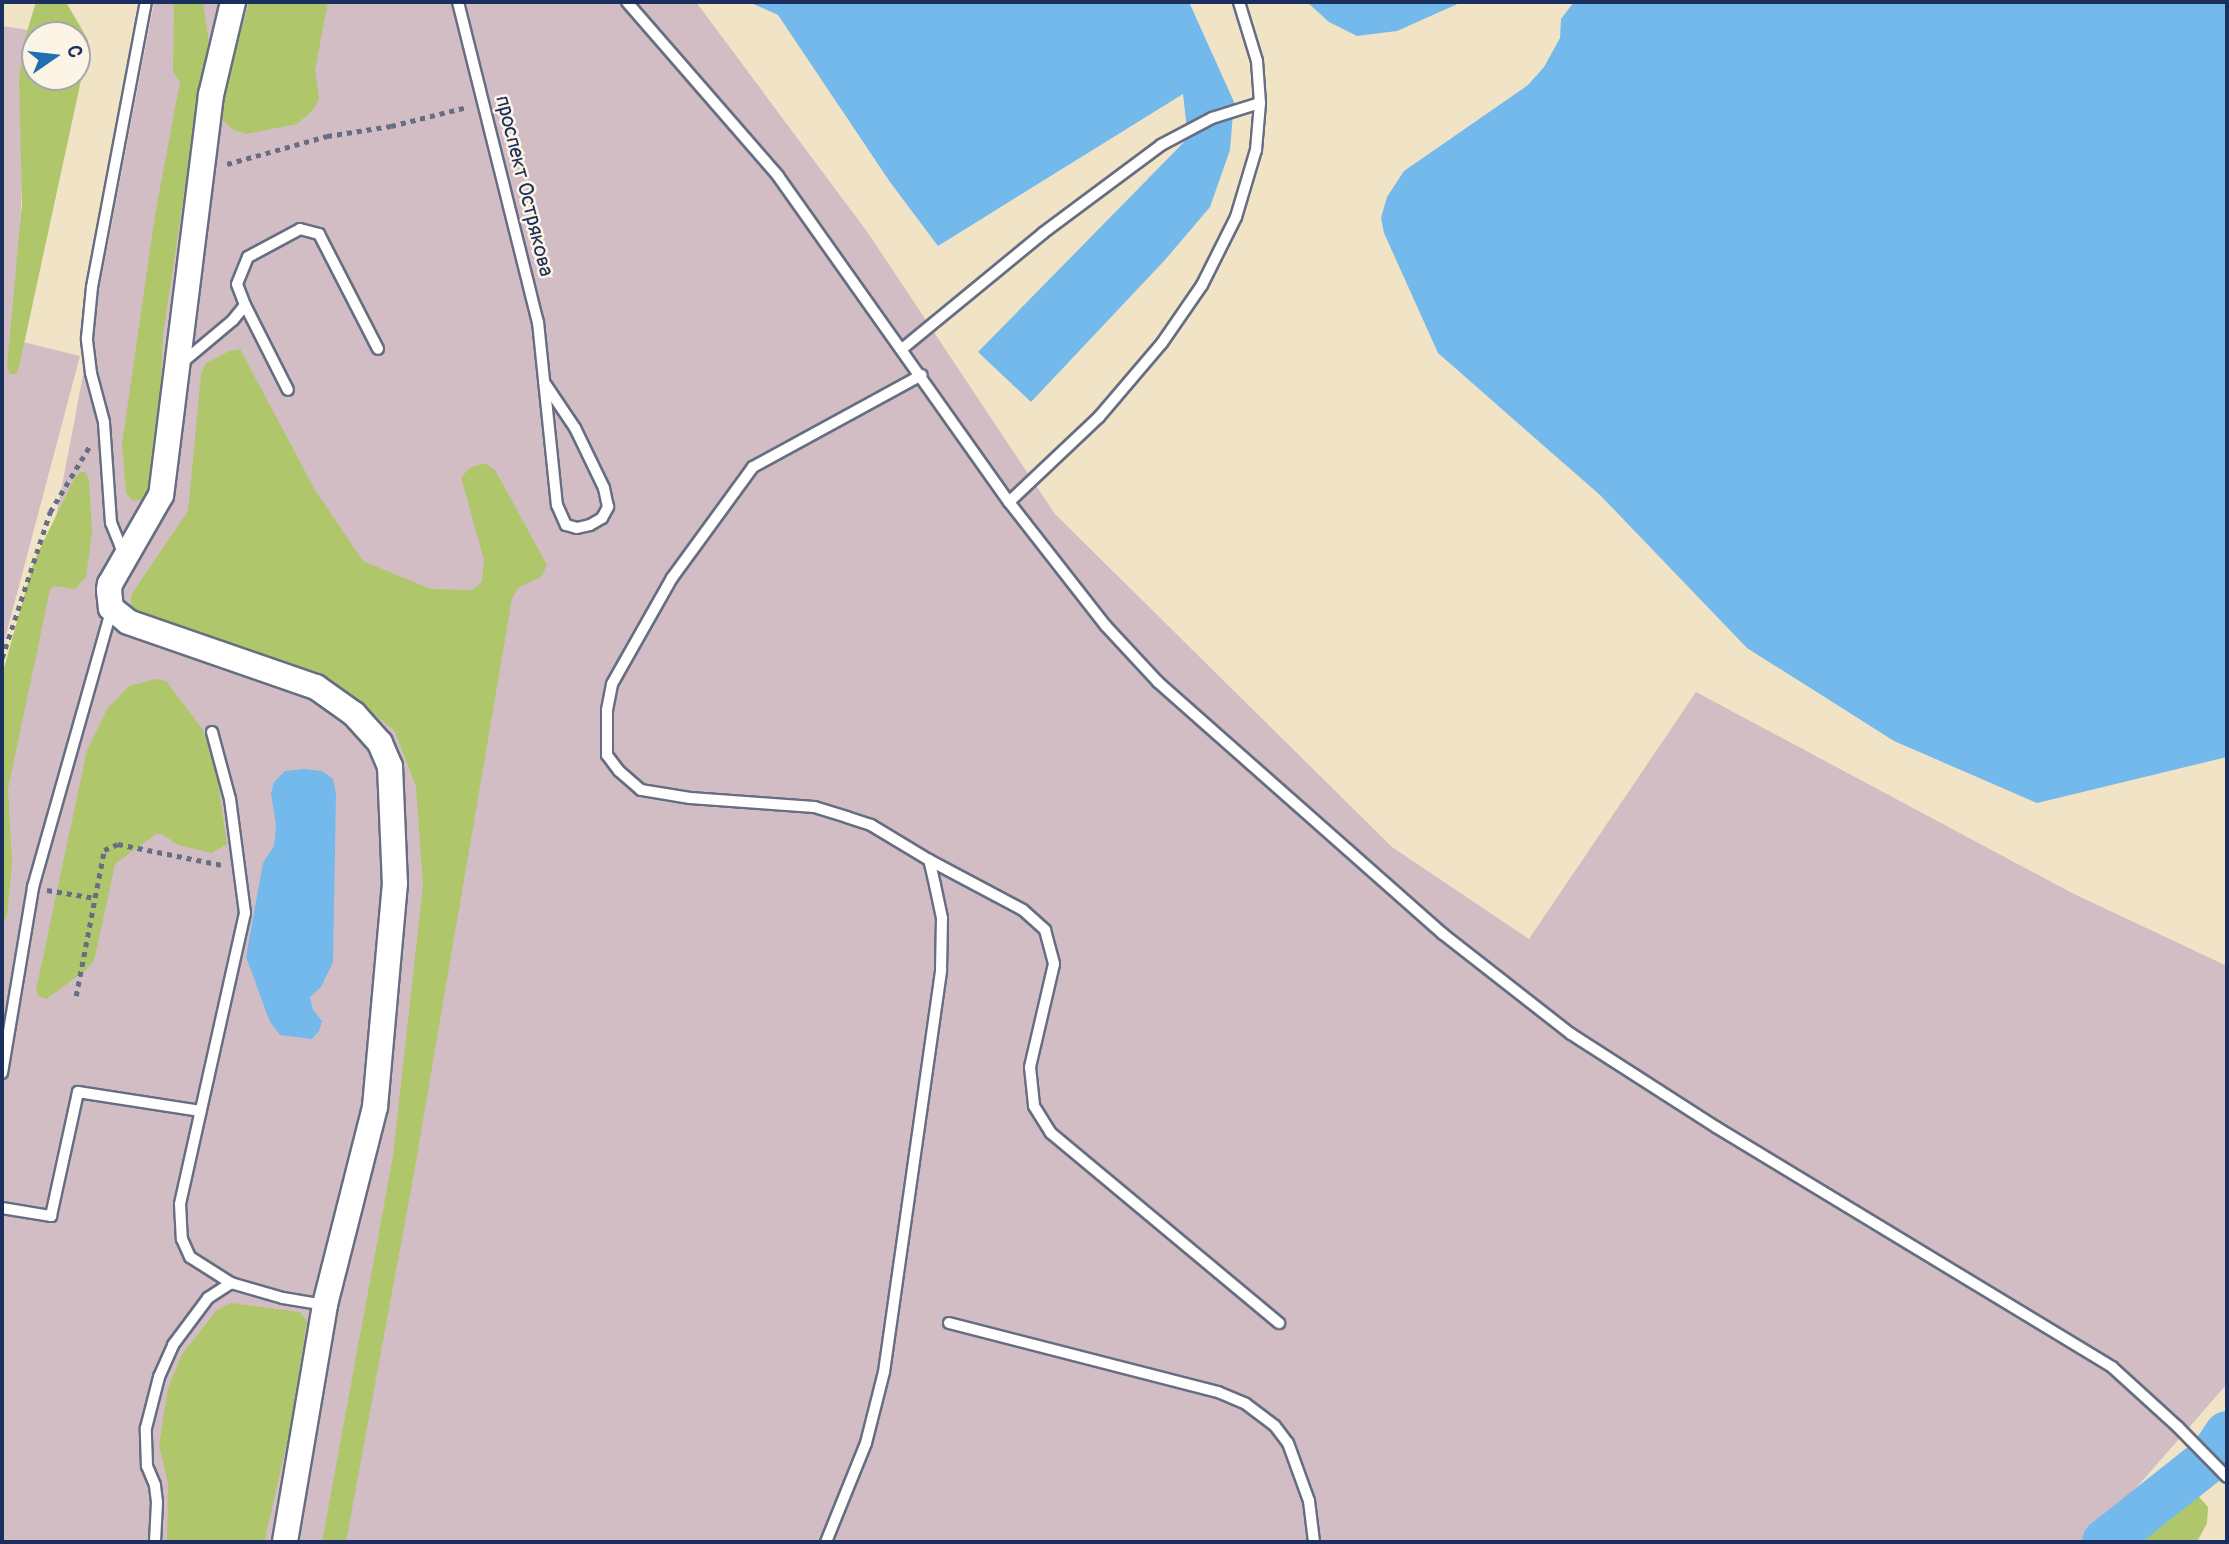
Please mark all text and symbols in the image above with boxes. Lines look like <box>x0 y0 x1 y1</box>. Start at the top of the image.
north arrow <box>21 21 91 91</box>
text: С <box>61 43 87 60</box>
street label: проспект Острякова <box>489 93 559 279</box>

